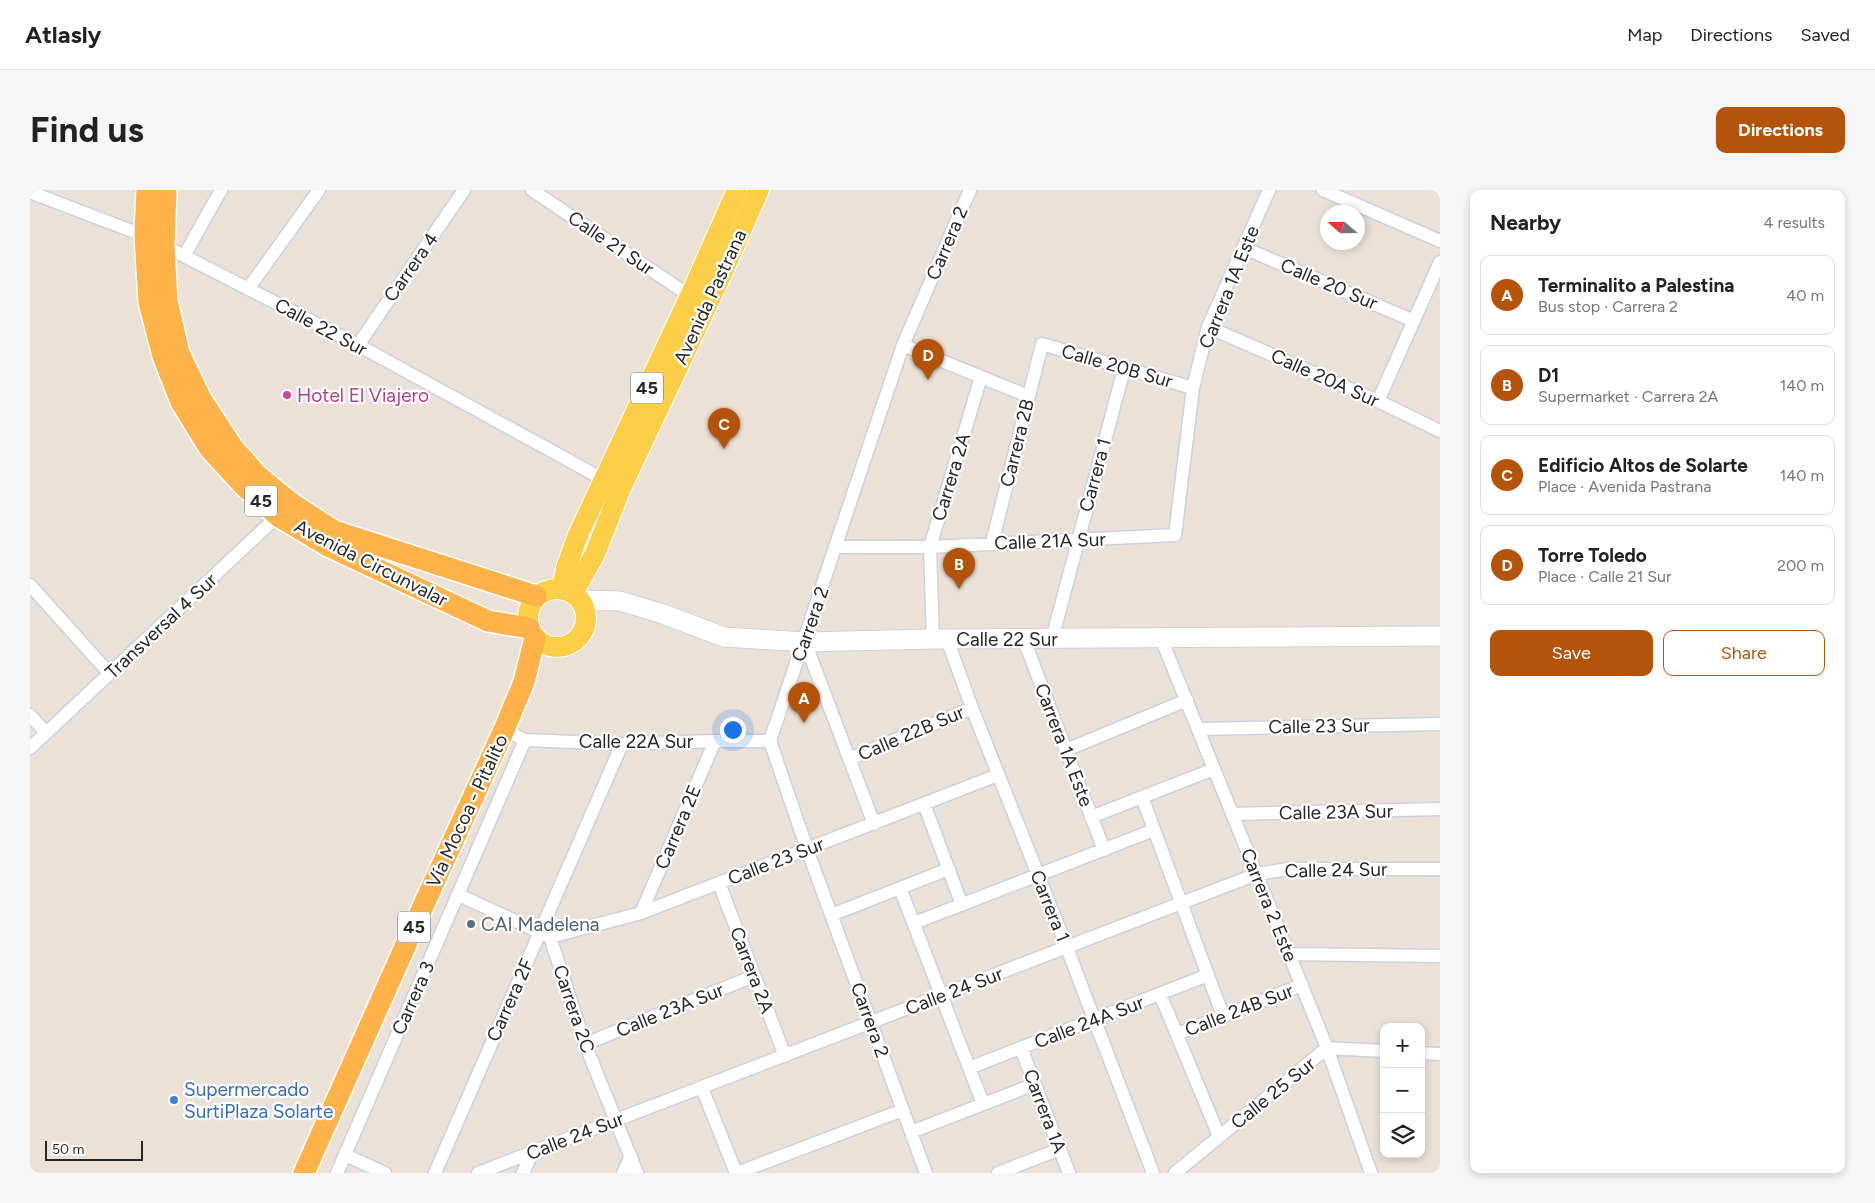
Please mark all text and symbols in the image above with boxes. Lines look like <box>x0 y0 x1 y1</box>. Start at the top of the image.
text: Atlasly <box>25 20 101 49</box>
text: Map <box>1627 24 1662 46</box>
text: Directions <box>1690 24 1772 46</box>
text: Saved <box>1800 24 1850 46</box>
button: Directions <box>1716 107 1845 153</box>
text: Find us <box>30 109 144 151</box>
street label: Carrera 2 <box>921 203 973 283</box>
north arrow <box>1320 205 1365 250</box>
street label: Calle 21 Sur <box>564 206 659 280</box>
text: Nearby <box>1490 210 1561 235</box>
text: 4 results <box>1764 213 1825 232</box>
street label: Carrera 1A Este <box>1194 222 1264 352</box>
street label: Avenida Pastrana <box>669 226 751 368</box>
street label: Carrera 4 <box>379 228 443 306</box>
street label: Calle 20 Sur <box>1277 253 1381 315</box>
text: Terminalito a Palestina <box>1538 274 1734 297</box>
text: A <box>1501 286 1513 305</box>
text: 40 m <box>1786 286 1824 305</box>
street label: Calle 22 Sur <box>271 293 372 361</box>
text: Bus stop · Carrera 2 <box>1538 297 1678 316</box>
pin: D <box>912 339 944 380</box>
street label: Calle 20B Sur <box>1059 339 1176 393</box>
street label: Calle 20A Sur <box>1267 344 1383 412</box>
text: D1 <box>1538 364 1559 387</box>
road number: 45 <box>631 372 663 404</box>
text: B <box>1502 376 1512 395</box>
text: 140 m <box>1780 376 1824 395</box>
place label: Hotel El Viajero <box>297 384 429 407</box>
text: Supermarket · Carrera 2A <box>1538 387 1718 406</box>
marker: Hotel El Viajero <box>281 389 293 401</box>
street label: Carrera 2B <box>995 397 1039 489</box>
pin: C <box>708 408 740 449</box>
street label: Carrera 2A <box>927 430 975 524</box>
street label: Carrera 1 <box>1074 436 1116 514</box>
text: Edificio Altos de Solarte <box>1538 454 1748 477</box>
text: C <box>1501 466 1513 485</box>
text: 140 m <box>1780 466 1824 485</box>
text: Place · Avenida Pastrana <box>1538 477 1711 496</box>
road number: 45 <box>245 486 277 516</box>
street label: Avenida Circunvalar <box>291 514 452 612</box>
street label: Calle 21A Sur <box>994 528 1107 554</box>
text: Torre Toledo <box>1538 544 1647 567</box>
pin: B <box>943 548 975 589</box>
text: D <box>1501 556 1513 575</box>
text: 200 m <box>1777 556 1824 575</box>
text: Place · Calle 21 Sur <box>1538 567 1671 586</box>
street label: Transversal 4 Sur <box>100 568 222 684</box>
street label: Carrera 2 <box>786 583 834 665</box>
street label: Calle 22 Sur <box>956 628 1058 651</box>
button: Save <box>1490 630 1653 676</box>
button: Share <box>1663 630 1825 676</box>
street label: Carrera 1A Este <box>1030 680 1098 810</box>
pin: A <box>788 682 820 723</box>
street label: Calle 22B Sur <box>854 700 968 766</box>
street label: Calle 23 Sur <box>1268 714 1370 738</box>
your location <box>720 717 746 743</box>
street label: Calle 22A Sur <box>579 730 694 753</box>
street label: Vía Mocoa - Pitalito <box>421 731 513 891</box>
street label: Carrera 2E <box>650 781 706 873</box>
street label: Calle 23A Sur <box>1279 799 1394 824</box>
street label: Calle 23 Sur <box>725 832 828 890</box>
street label: Carrera 2 Este <box>1236 845 1302 965</box>
street label: Calle 24 Sur <box>1284 858 1388 882</box>
street label: Carrera 1 <box>1025 867 1075 945</box>
road number: 45 <box>398 912 430 942</box>
place label: CAI Madelena <box>481 913 600 936</box>
marker: CAI Madelena <box>465 918 477 930</box>
street label: Carrera 2A <box>725 923 779 1017</box>
street label: Carrera 2F <box>482 955 538 1045</box>
street label: Carrera 3 <box>387 958 439 1038</box>
street label: Carrera 2C <box>548 962 600 1056</box>
street label: Calle 24 Sur <box>902 962 1007 1020</box>
street label: Calle 23A Sur <box>613 978 728 1042</box>
street label: Carrera 2 <box>846 979 894 1061</box>
street label: Calle 24B Sur <box>1182 979 1297 1041</box>
street label: Calle 24A Sur <box>1031 990 1148 1053</box>
map controls <box>1380 1023 1425 1158</box>
button: + <box>1380 1023 1425 1068</box>
street label: Calle 25 Sur <box>1226 1052 1320 1134</box>
street label: Carrera 1A <box>1018 1066 1072 1156</box>
button: − <box>1380 1068 1425 1113</box>
place label: Supermercado SurtiPlaza Solarte <box>184 1078 333 1123</box>
marker: Supermercado SurtiPlaza Solarte <box>168 1094 180 1106</box>
street label: Calle 24 Sur <box>523 1107 628 1165</box>
button: layers <box>1380 1113 1425 1158</box>
scale bar <box>45 1138 142 1161</box>
text: 50 m <box>52 1141 84 1158</box>

